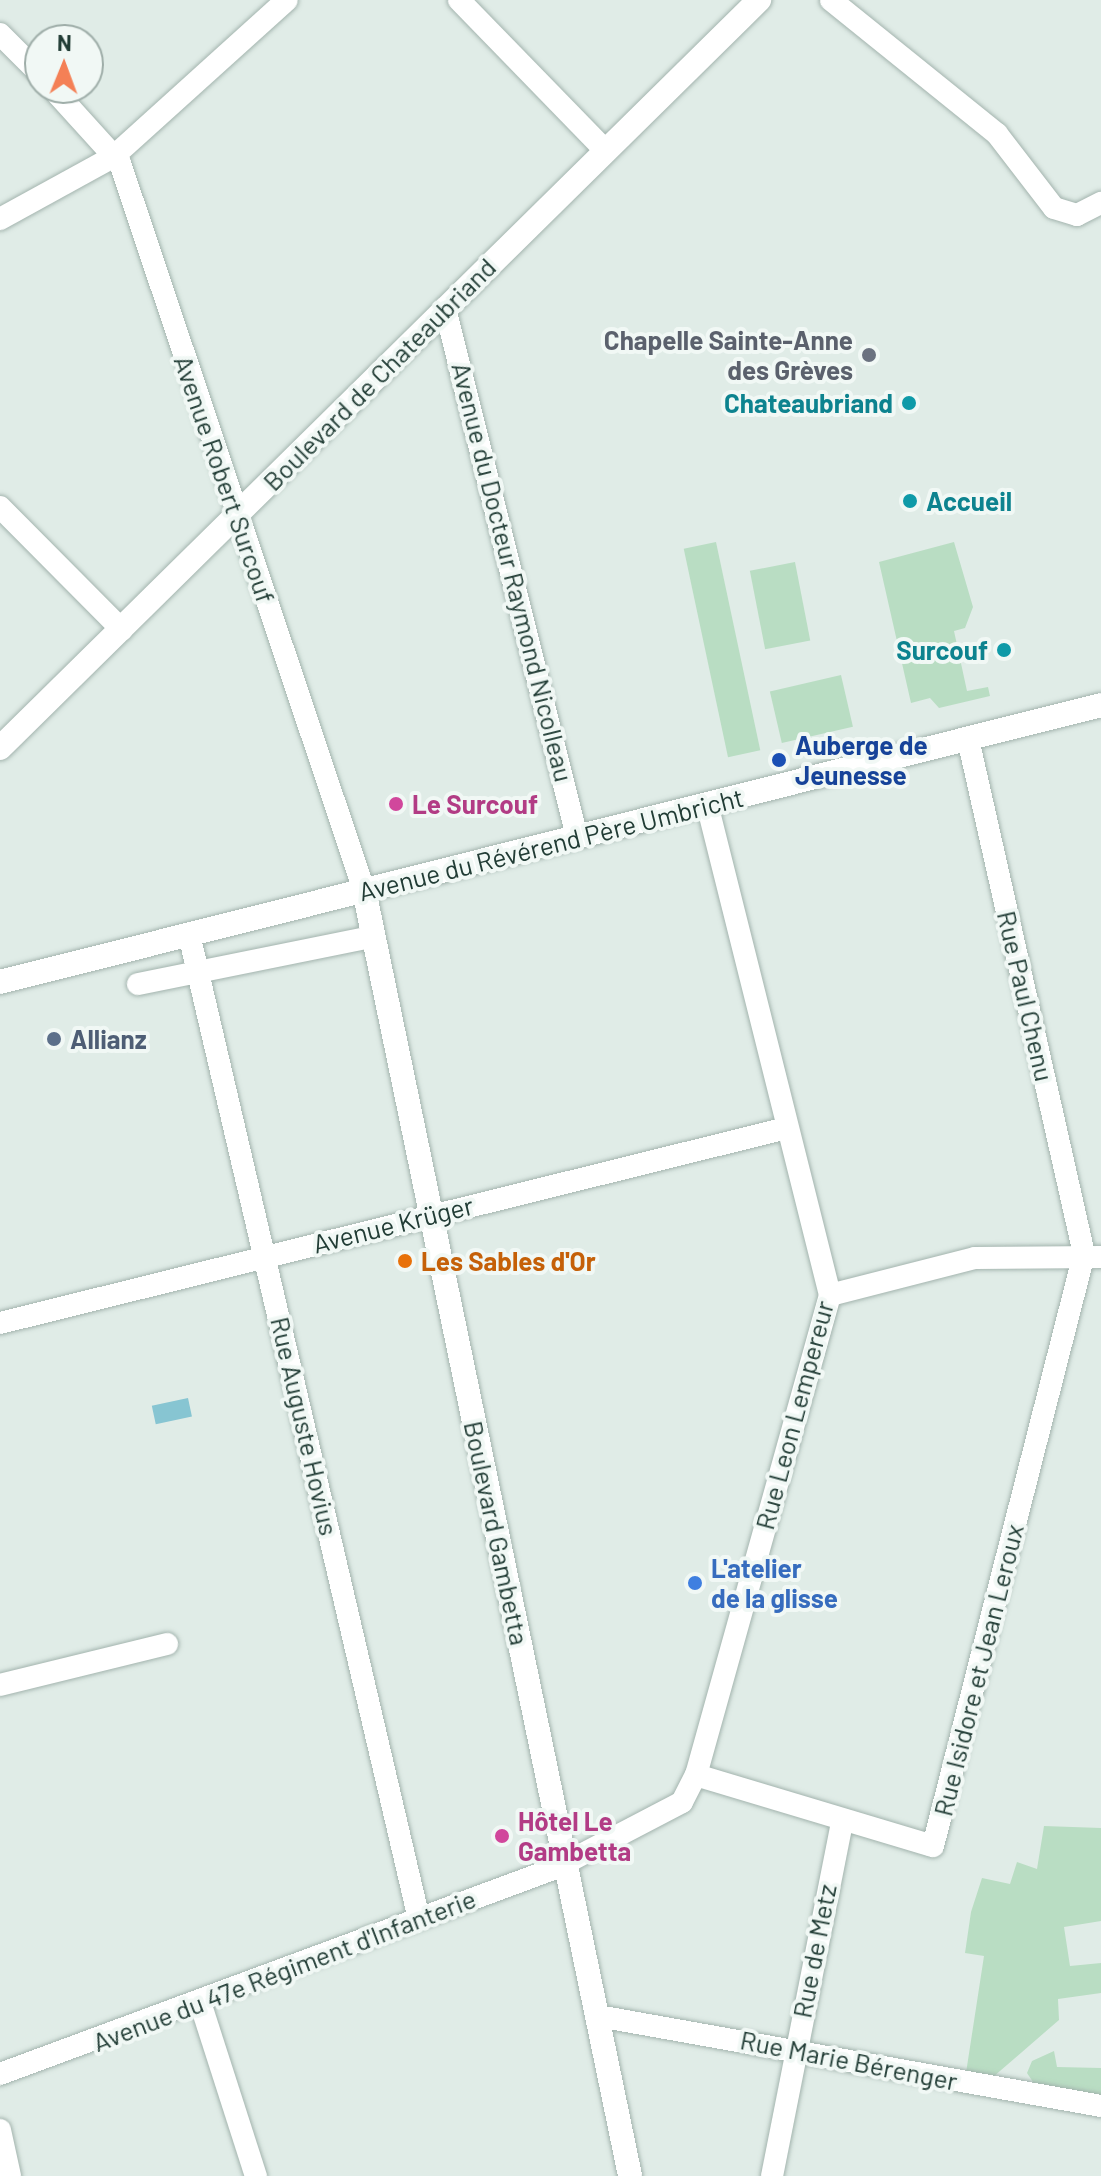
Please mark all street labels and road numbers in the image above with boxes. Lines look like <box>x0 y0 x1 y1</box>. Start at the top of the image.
street label: Boulevard de Chateaubriand <box>256 251 502 497</box>
street label: Avenue Robert Surcouf <box>168 351 282 607</box>
street label: Avenue du Docteur Raymond Nicolleau <box>446 359 580 785</box>
street label: Avenue du Révérend Père Umbricht <box>355 781 747 907</box>
street label: Rue Paul Chenu <box>991 908 1061 1084</box>
street label: Avenue Krüger <box>309 1189 477 1259</box>
street label: Rue Leon Lempereur <box>748 1297 840 1533</box>
street label: Rue Auguste Hovius <box>265 1314 345 1538</box>
street label: Boulevard Gambetta <box>458 1418 536 1648</box>
street label: Rue Isidore et Jean Leroux <box>927 1521 1029 1819</box>
street label: Avenue du 47e Régiment d'Infanterie <box>88 1882 480 2058</box>
street label: Rue de Metz <box>786 1882 842 2020</box>
street label: Rue Marie Bérenger <box>738 2024 960 2096</box>

